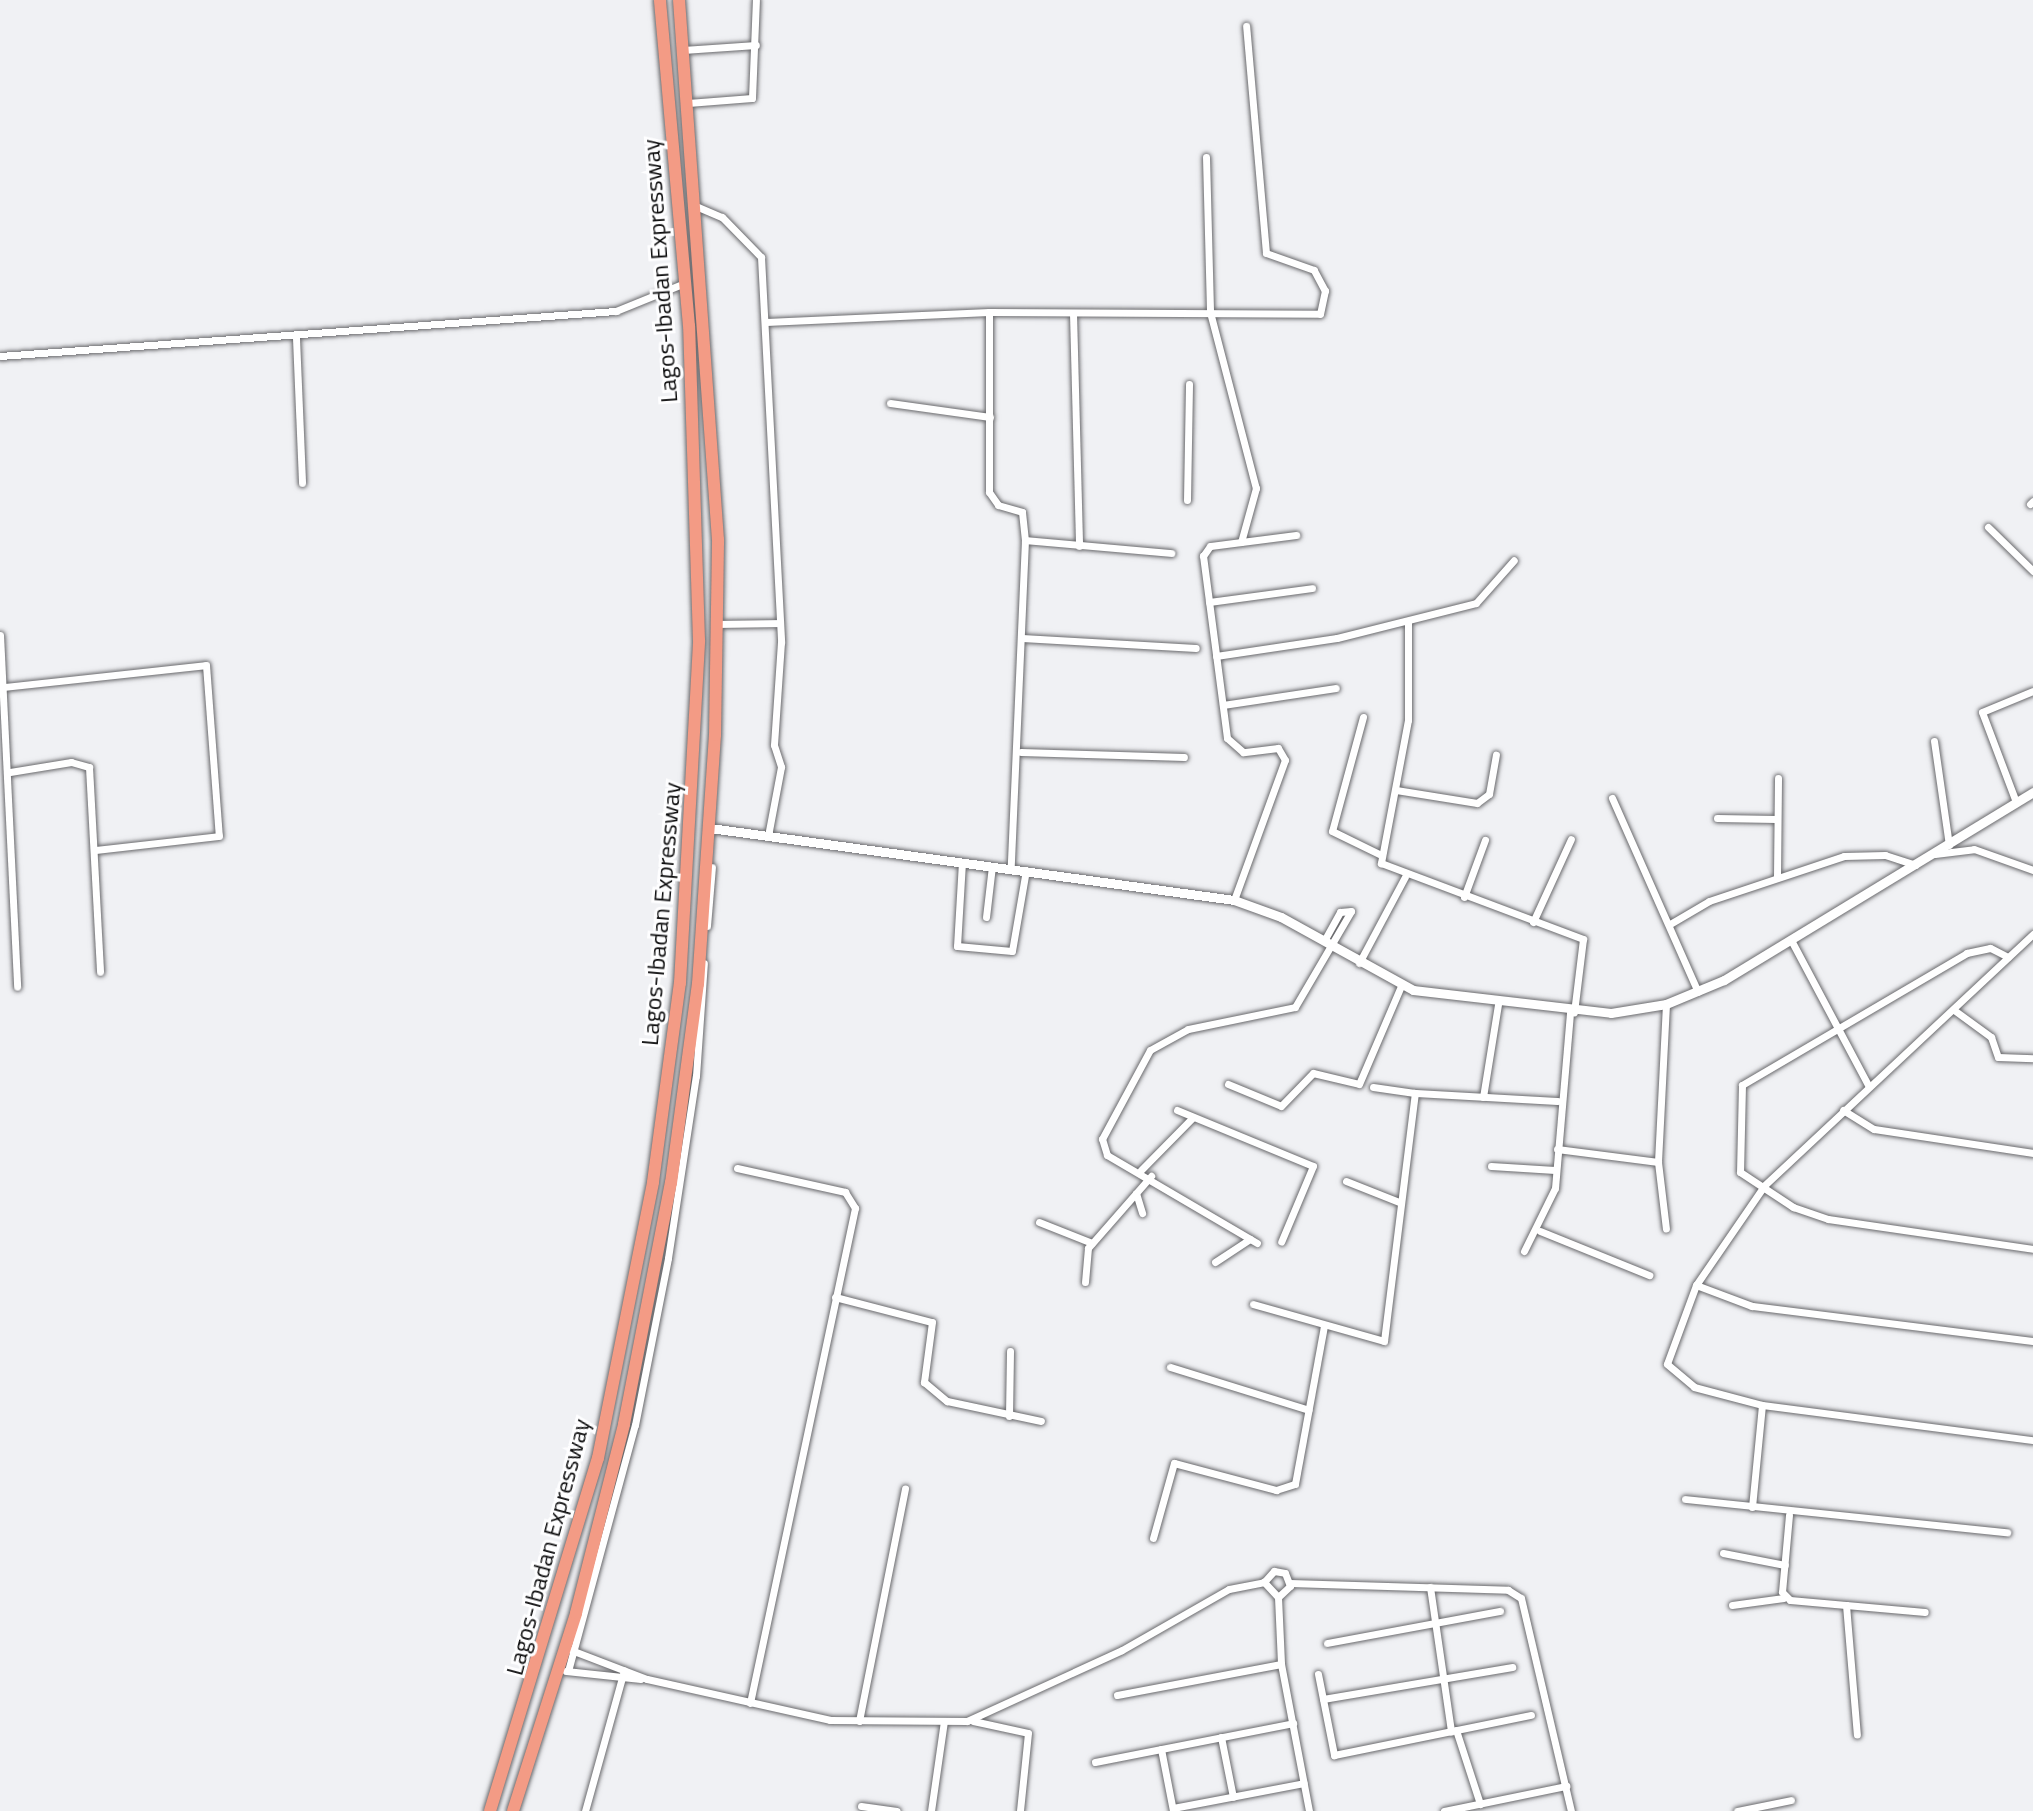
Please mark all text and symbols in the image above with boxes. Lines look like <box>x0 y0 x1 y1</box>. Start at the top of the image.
street label: Lagos-Ibadan Expressway <box>636 138 684 404</box>
street label: Lagos-Ibadan Expressway <box>635 781 687 1047</box>
street label: Lagos-Ibadan Expressway <box>500 1416 596 1678</box>

